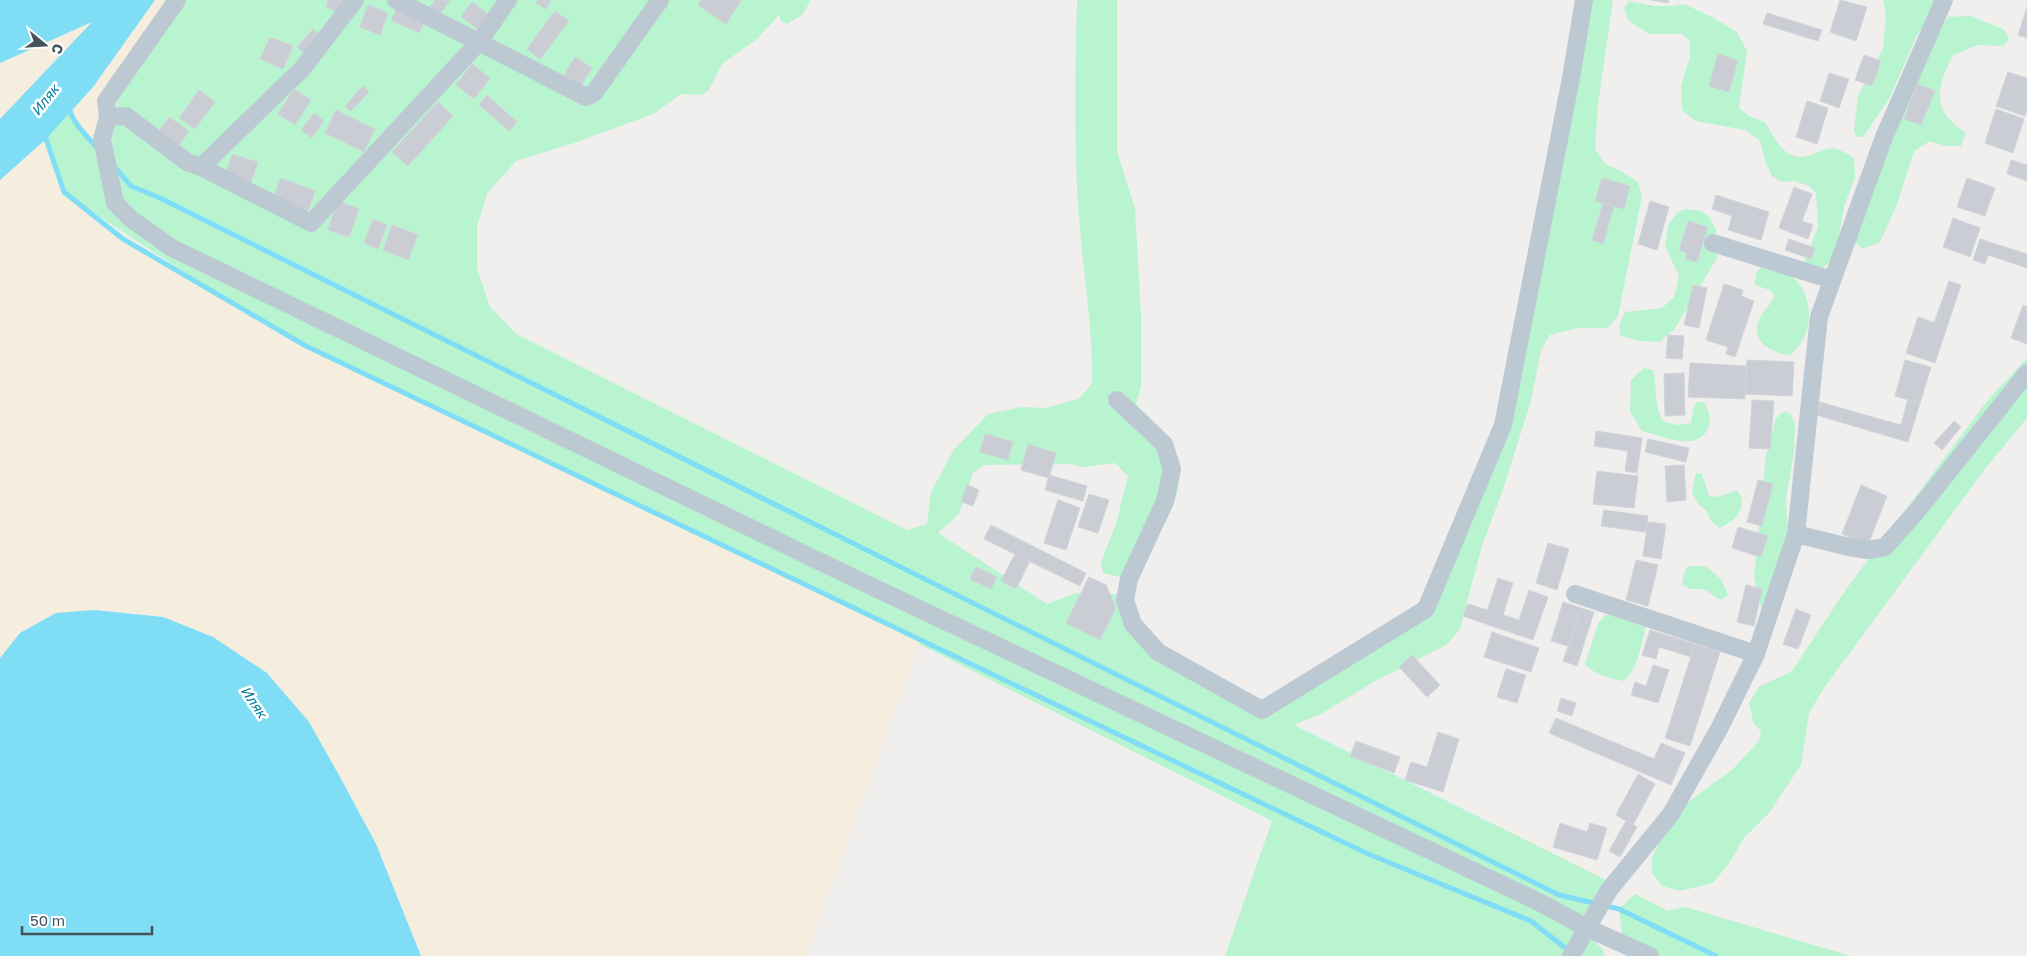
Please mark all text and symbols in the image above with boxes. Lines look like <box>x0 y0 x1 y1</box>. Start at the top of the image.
north arrow <box>20 20 70 70</box>
text: С <box>48 42 67 57</box>
water label: Иляк <box>27 79 63 119</box>
water label: Иляк <box>238 683 272 723</box>
scale bar <box>22 904 152 936</box>
text: 50 m <box>30 911 65 929</box>

